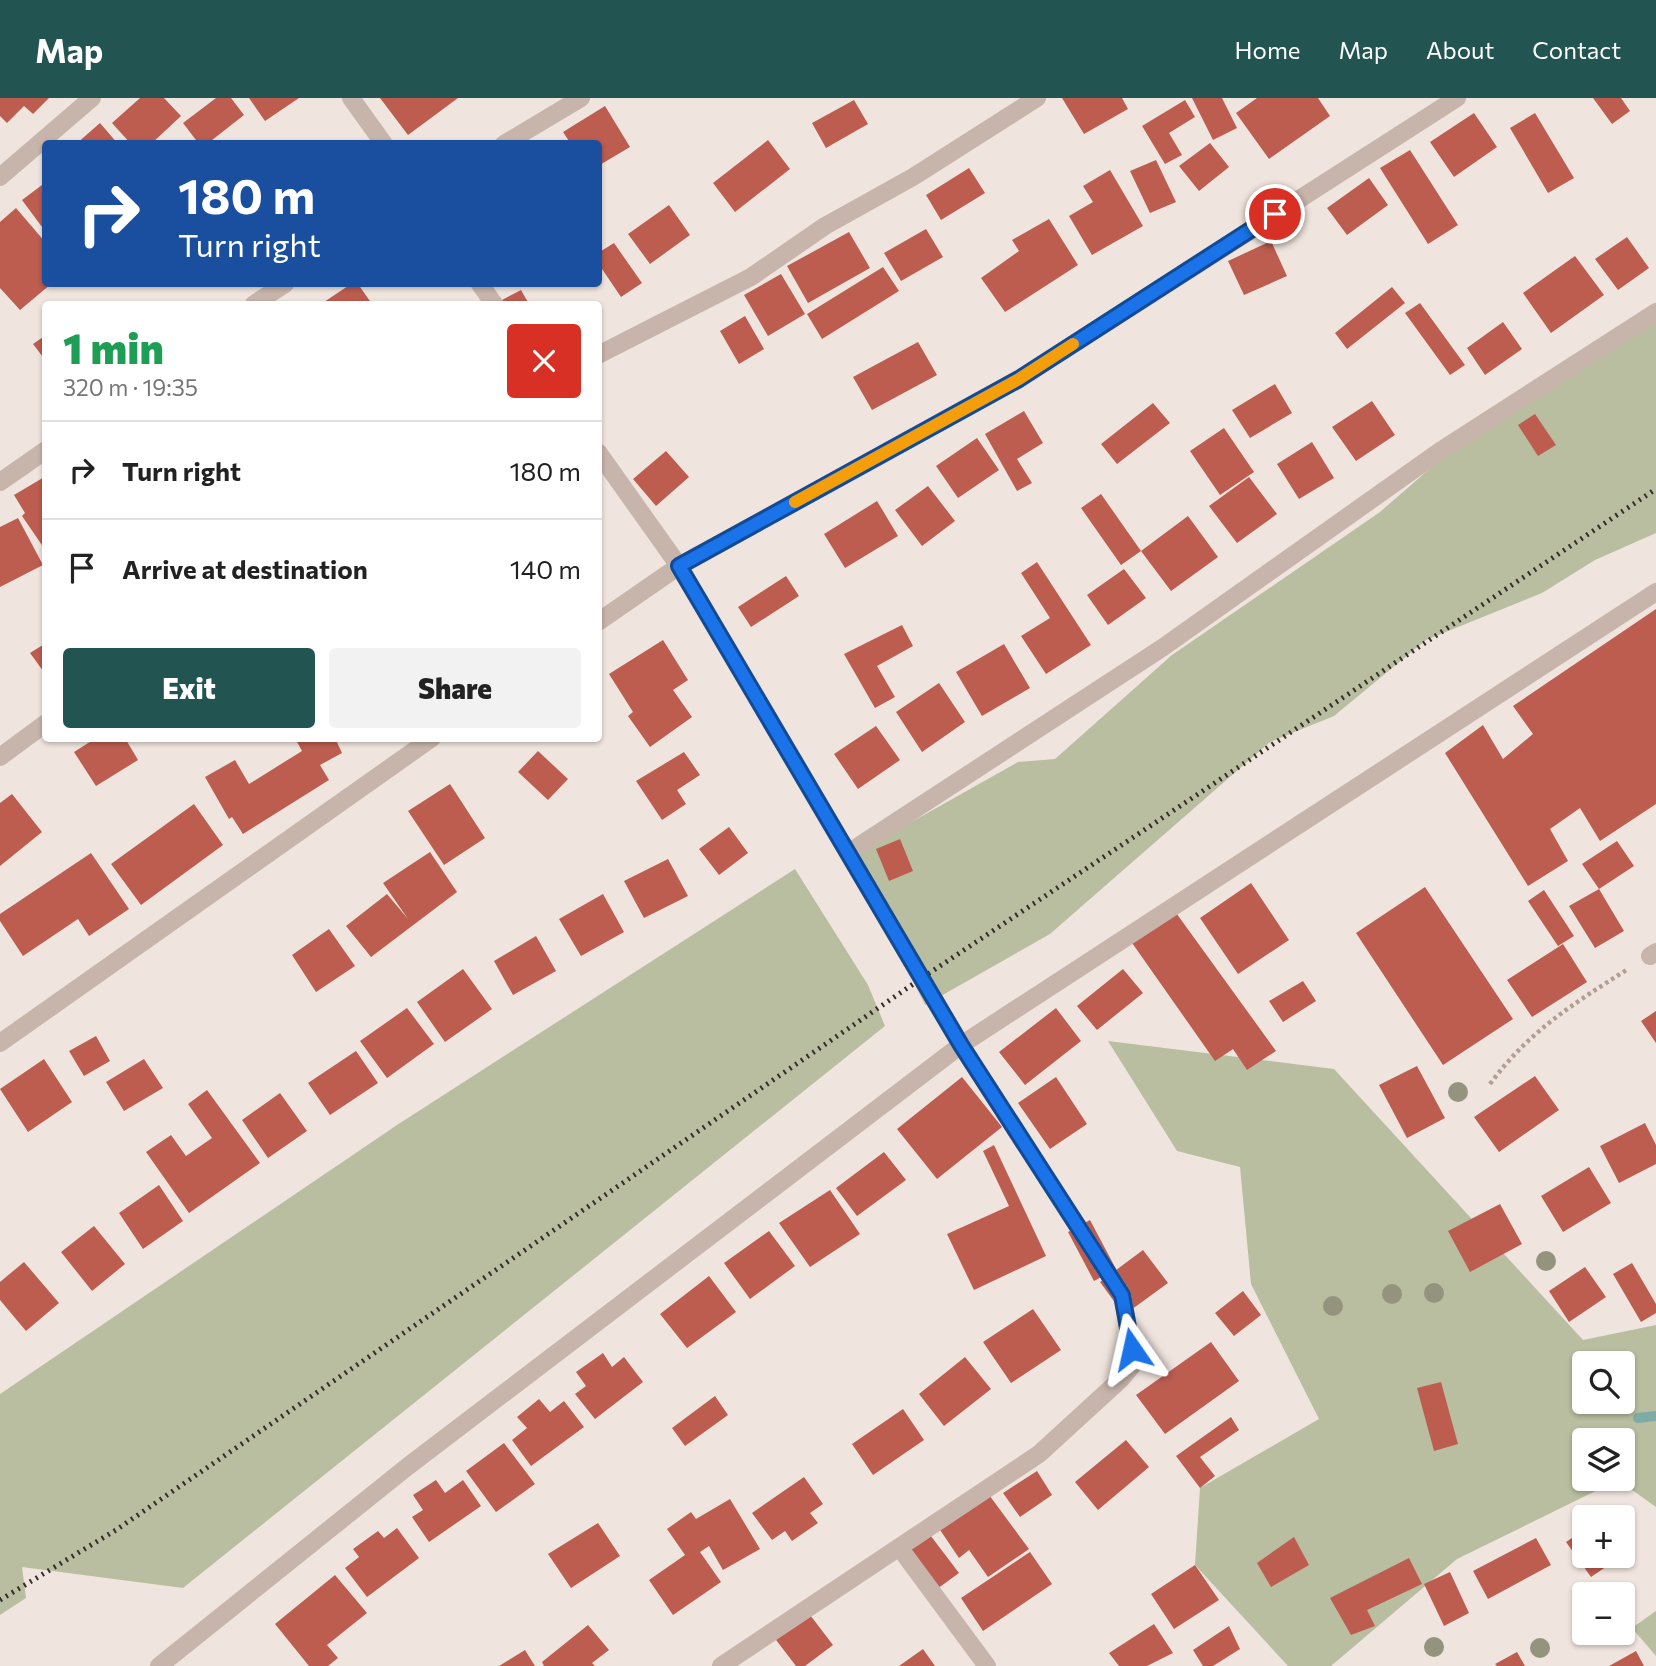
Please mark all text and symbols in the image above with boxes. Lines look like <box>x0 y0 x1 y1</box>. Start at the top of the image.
text: Map <box>35 29 103 70</box>
text: Home <box>1235 35 1301 64</box>
text: Map <box>1339 35 1388 64</box>
text: About <box>1426 35 1494 64</box>
text: Contact <box>1532 35 1621 64</box>
text: 180 m <box>178 164 315 224</box>
icon: right <box>63 168 154 259</box>
pin <box>1245 184 1305 244</box>
icon: arrive <box>1256 195 1294 233</box>
text: Turn right <box>178 224 321 264</box>
text: 1 min <box>63 321 164 373</box>
button: close <box>507 324 581 398</box>
text: 320 m · 19:35 <box>63 373 198 401</box>
icon: right <box>63 451 101 489</box>
text: Turn right <box>122 455 241 486</box>
text: 180 m <box>509 455 581 486</box>
icon: arrive <box>63 549 101 587</box>
text: Arrive at destination <box>122 553 368 584</box>
text: 140 m <box>510 553 581 584</box>
button: Exit <box>63 648 315 728</box>
button: Share <box>329 648 581 728</box>
position arrow <box>1095 1312 1169 1386</box>
map controls <box>1572 1351 1635 1645</box>
button: search <box>1572 1351 1635 1414</box>
button: layers <box>1572 1428 1635 1491</box>
button: + <box>1572 1505 1635 1568</box>
button: − <box>1572 1582 1635 1645</box>

